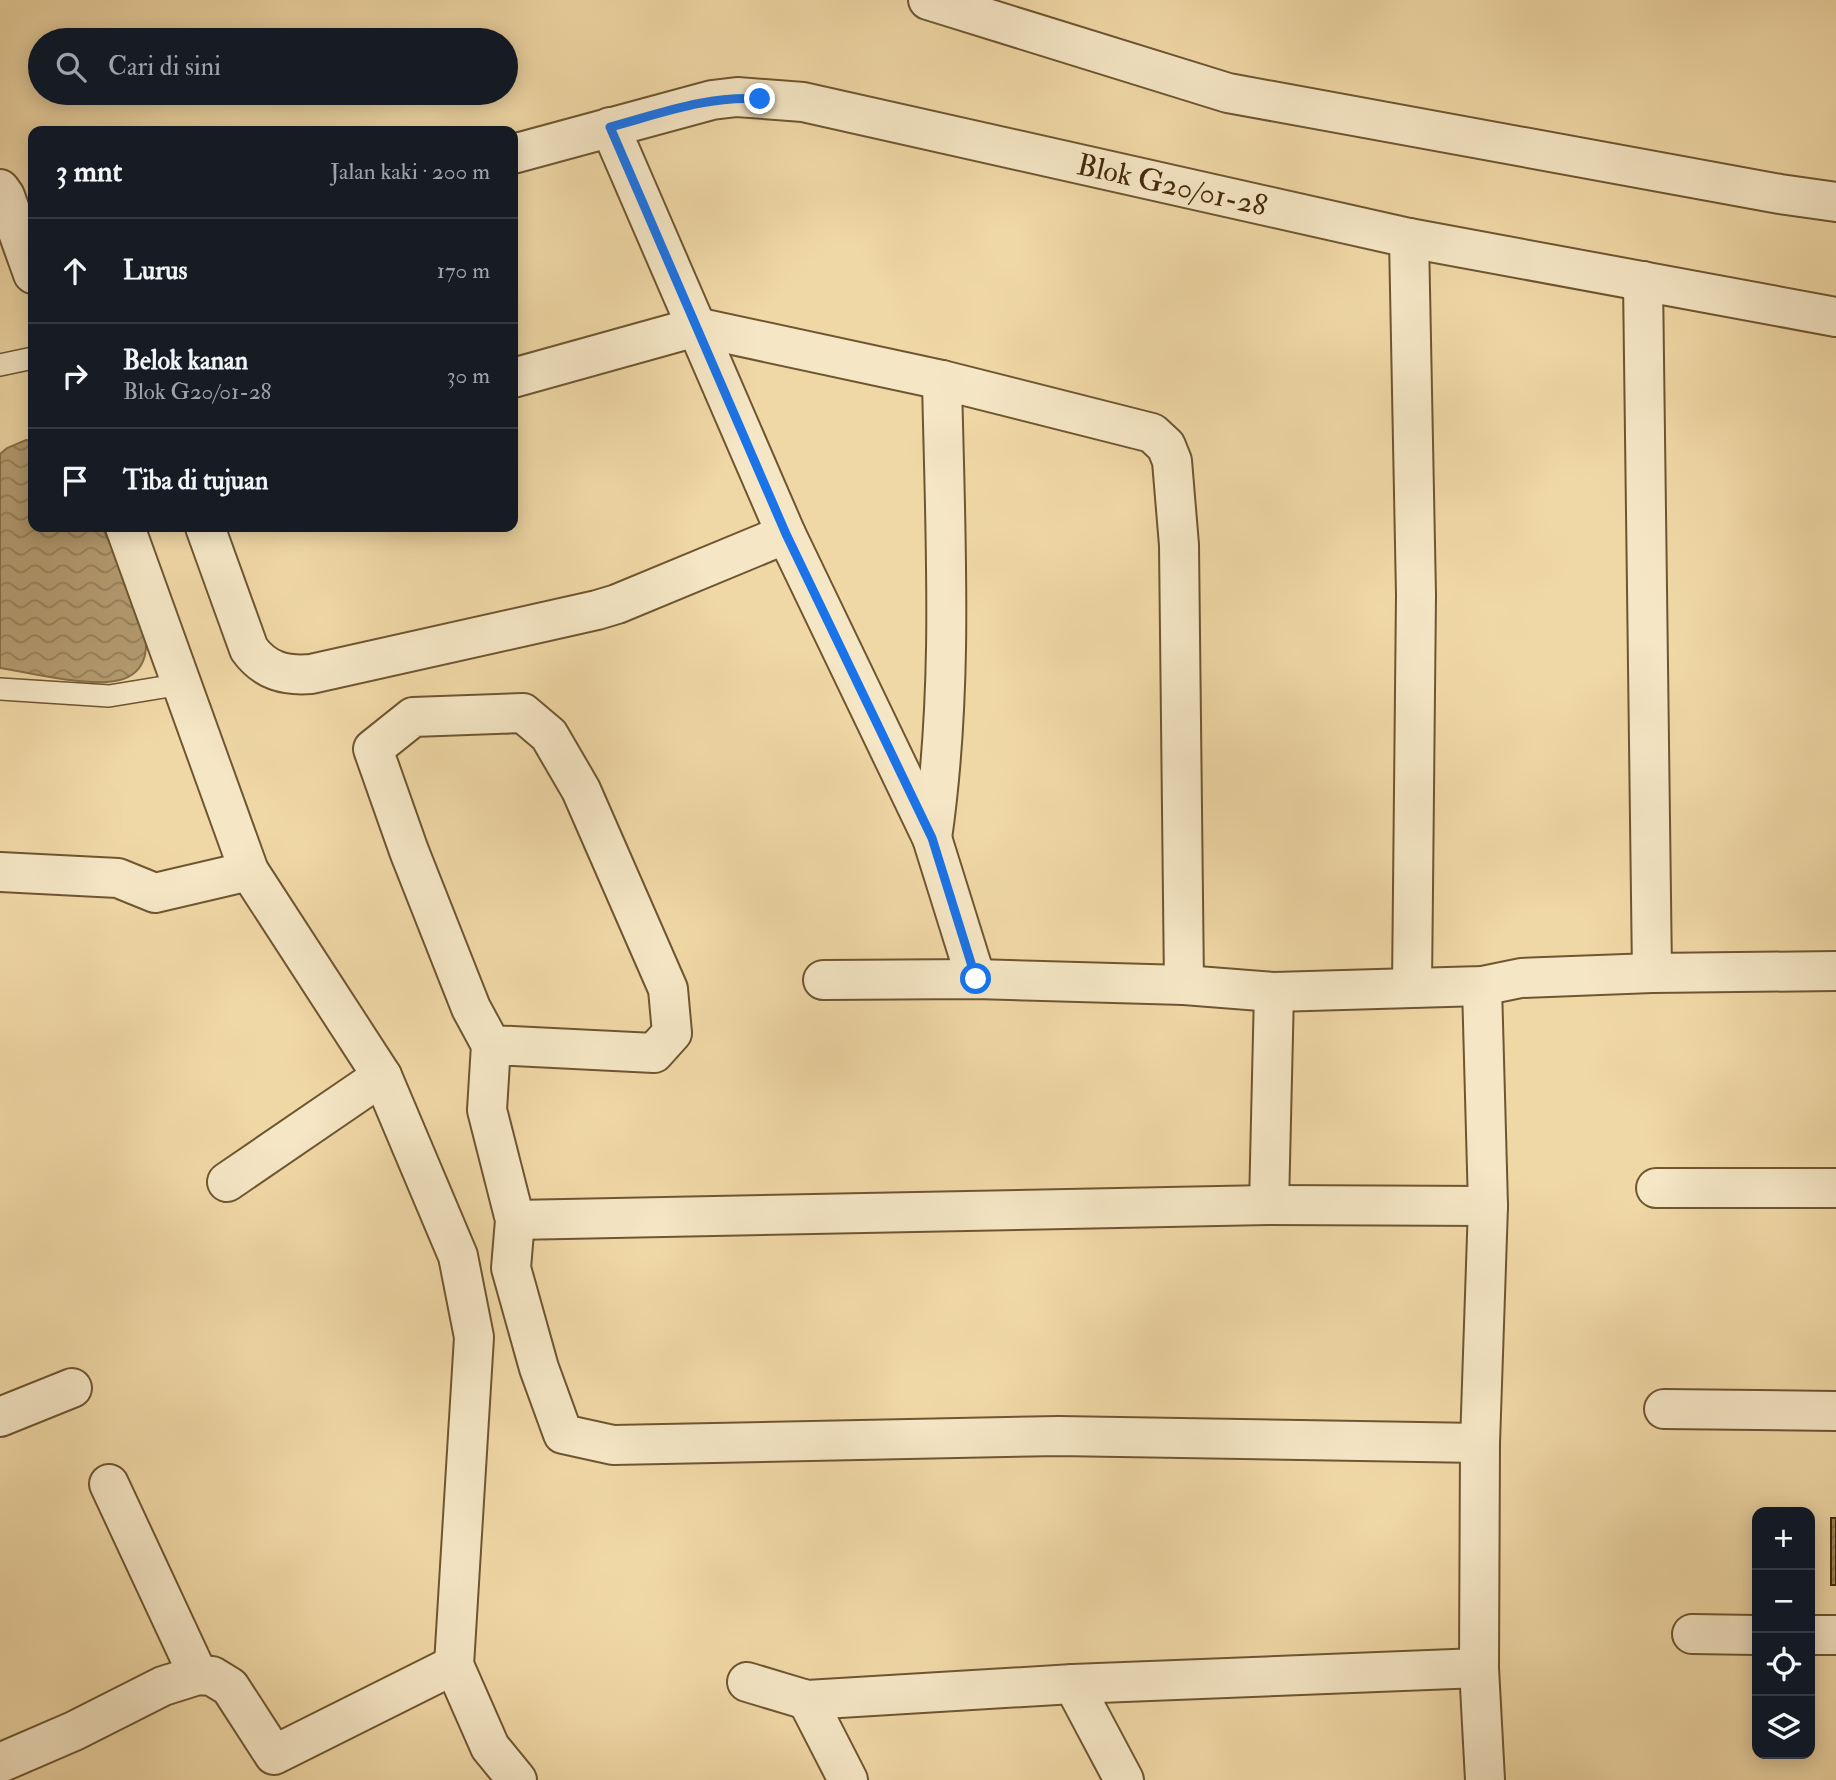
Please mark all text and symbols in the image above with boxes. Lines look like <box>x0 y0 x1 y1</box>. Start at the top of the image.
search box <box>28 28 518 105</box>
icon: search <box>52 48 90 86</box>
text: Cari di sini <box>108 51 221 83</box>
route end <box>744 83 775 114</box>
street label: Blok G20/01-28 <box>1074 146 1271 225</box>
text: 3 mnt <box>56 153 122 190</box>
text: Jalan kaki · 200 m <box>330 157 490 186</box>
icon: ahead <box>56 252 94 290</box>
text: Lurus <box>123 255 187 287</box>
text: 170 m <box>437 256 490 285</box>
text: Belok kanan <box>123 345 248 377</box>
icon: right <box>56 357 94 395</box>
text: 30 m <box>447 361 490 390</box>
text: Blok G20/01-28 <box>123 377 271 406</box>
icon: arrive <box>56 462 94 500</box>
text: Tiba di tujuan <box>123 465 268 497</box>
route start <box>960 963 991 994</box>
map controls <box>1752 1507 1815 1759</box>
button: + <box>1752 1507 1815 1570</box>
button: − <box>1752 1570 1815 1633</box>
button: locate <box>1752 1633 1815 1696</box>
button: layers <box>1752 1696 1815 1759</box>

